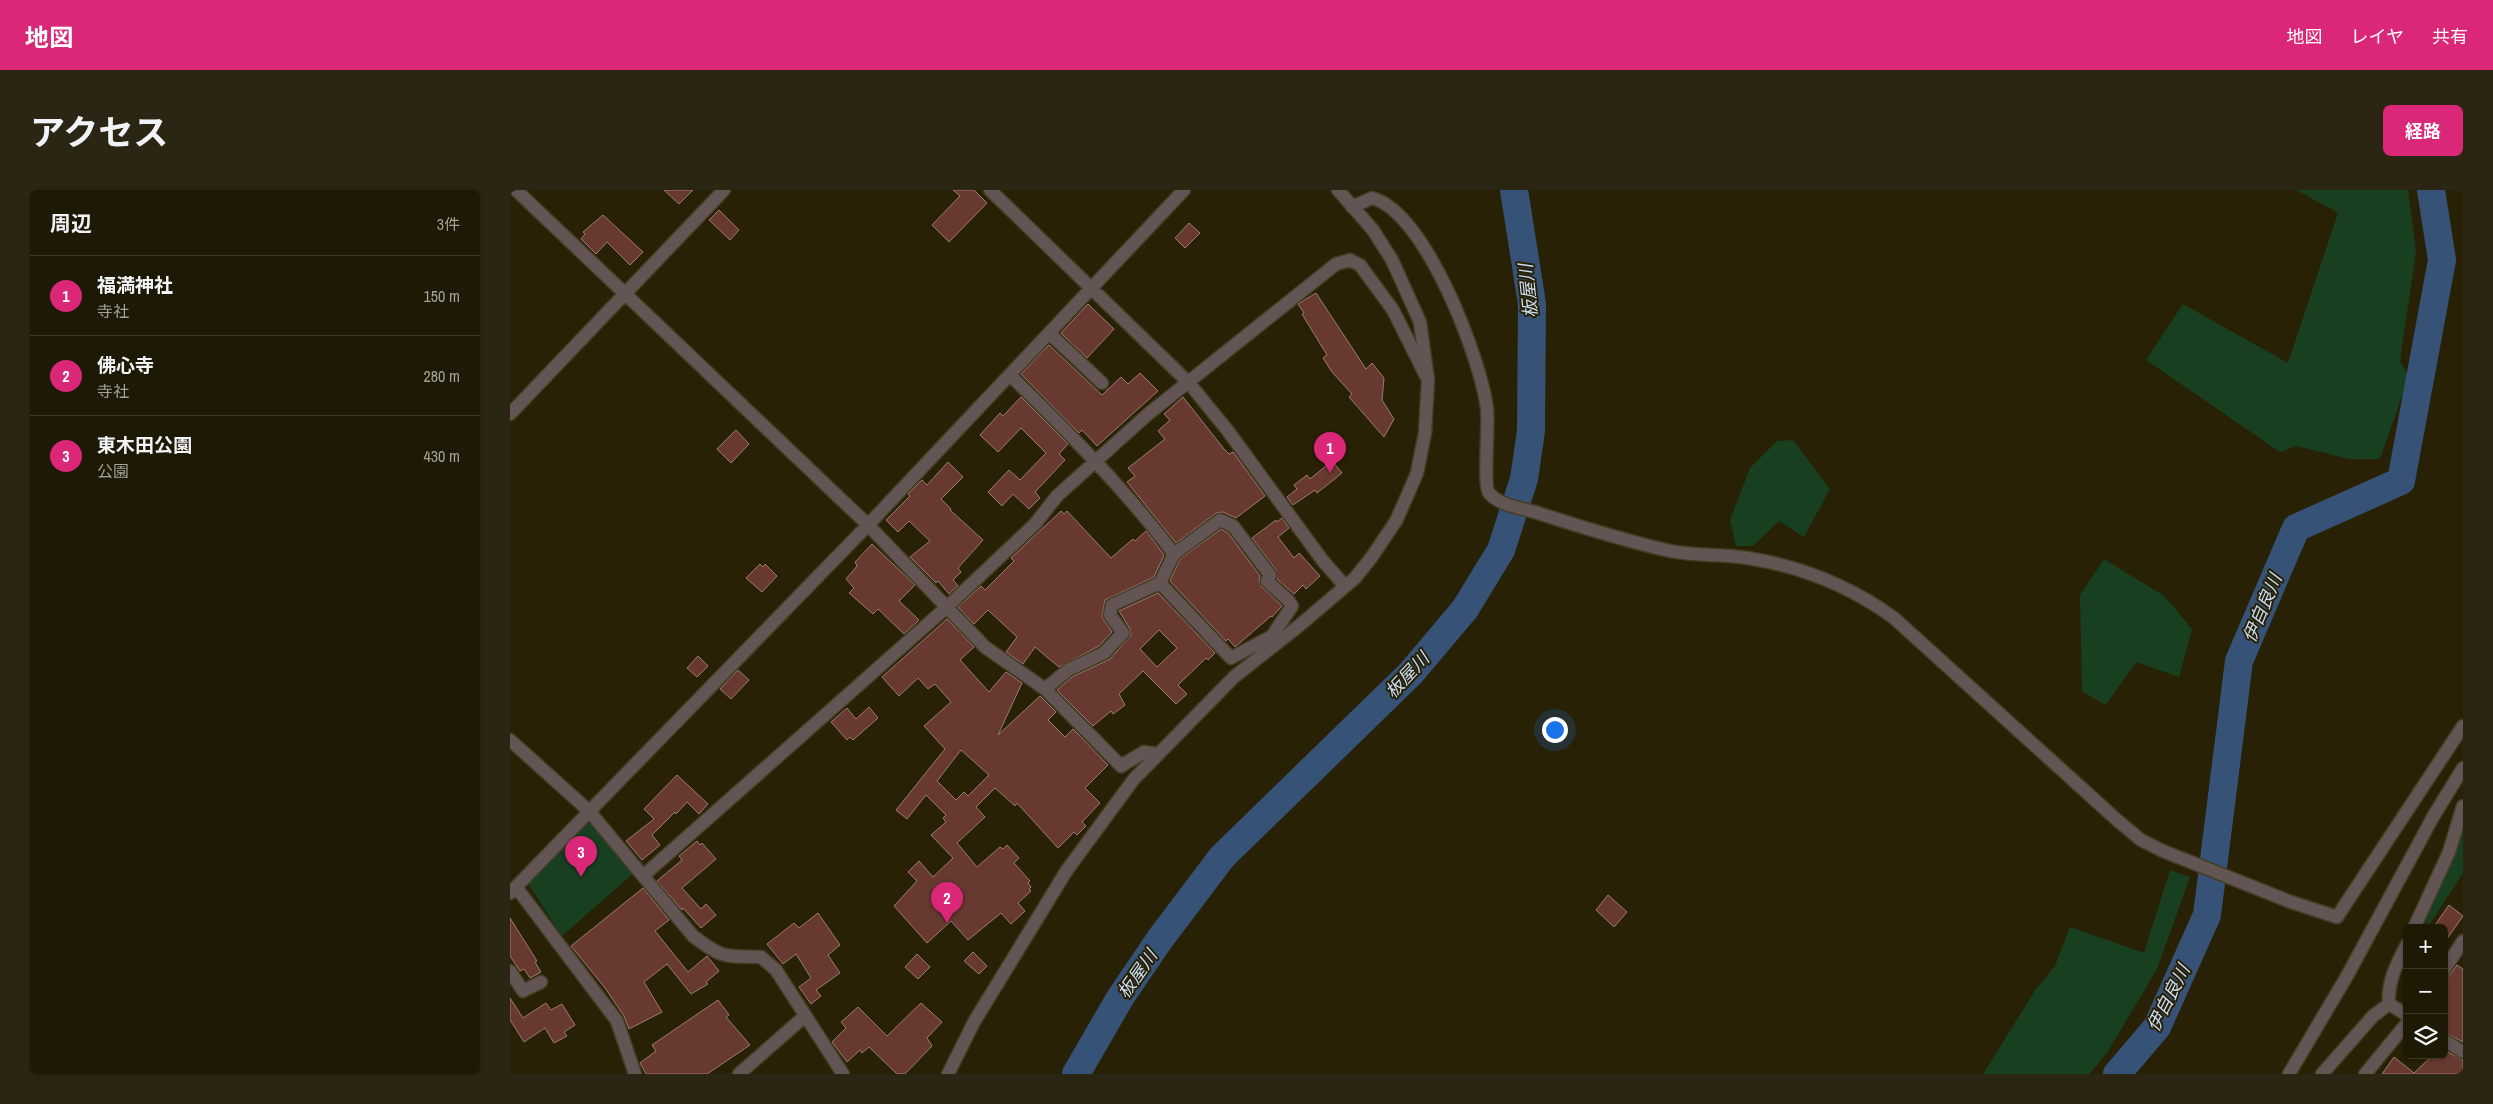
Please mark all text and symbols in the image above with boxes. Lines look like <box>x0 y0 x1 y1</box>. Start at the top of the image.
text: 地図 <box>25 21 73 53</box>
text: 地図 <box>2287 24 2323 49</box>
text: レイヤ <box>2351 24 2404 49</box>
text: 共有 <box>2432 24 2468 49</box>
button: 経路 <box>2383 105 2463 156</box>
text: アクセス <box>30 109 168 156</box>
text: 周辺 <box>50 209 92 238</box>
text: 3件 <box>437 213 460 235</box>
water label: 板屋川 <box>1513 261 1543 319</box>
text: 福満神社 <box>97 272 173 298</box>
text: 1 <box>62 285 70 307</box>
text: 150 m <box>424 285 460 307</box>
text: 寺社 <box>97 300 129 322</box>
text: 佛心寺 <box>97 352 154 378</box>
text: 2 <box>62 365 70 387</box>
text: 280 m <box>424 365 460 387</box>
text: 寺社 <box>97 380 129 402</box>
text: 東木田公園 <box>97 432 192 458</box>
pin: 1 <box>1314 432 1346 473</box>
text: 3 <box>62 445 70 467</box>
text: 430 m <box>424 445 460 467</box>
text: 公園 <box>97 460 129 482</box>
water label: 伊自良川 <box>2236 568 2288 646</box>
water label: 板屋川 <box>1379 645 1436 703</box>
your location <box>1542 717 1568 743</box>
pin: 3 <box>565 836 597 877</box>
pin: 2 <box>931 882 963 923</box>
map controls <box>2403 924 2448 1059</box>
button: + <box>2403 924 2448 969</box>
water label: 板屋川 <box>1111 943 1164 1003</box>
water label: 伊自良川 <box>2141 958 2196 1036</box>
button: − <box>2403 969 2448 1014</box>
button: layers <box>2403 1014 2448 1059</box>

